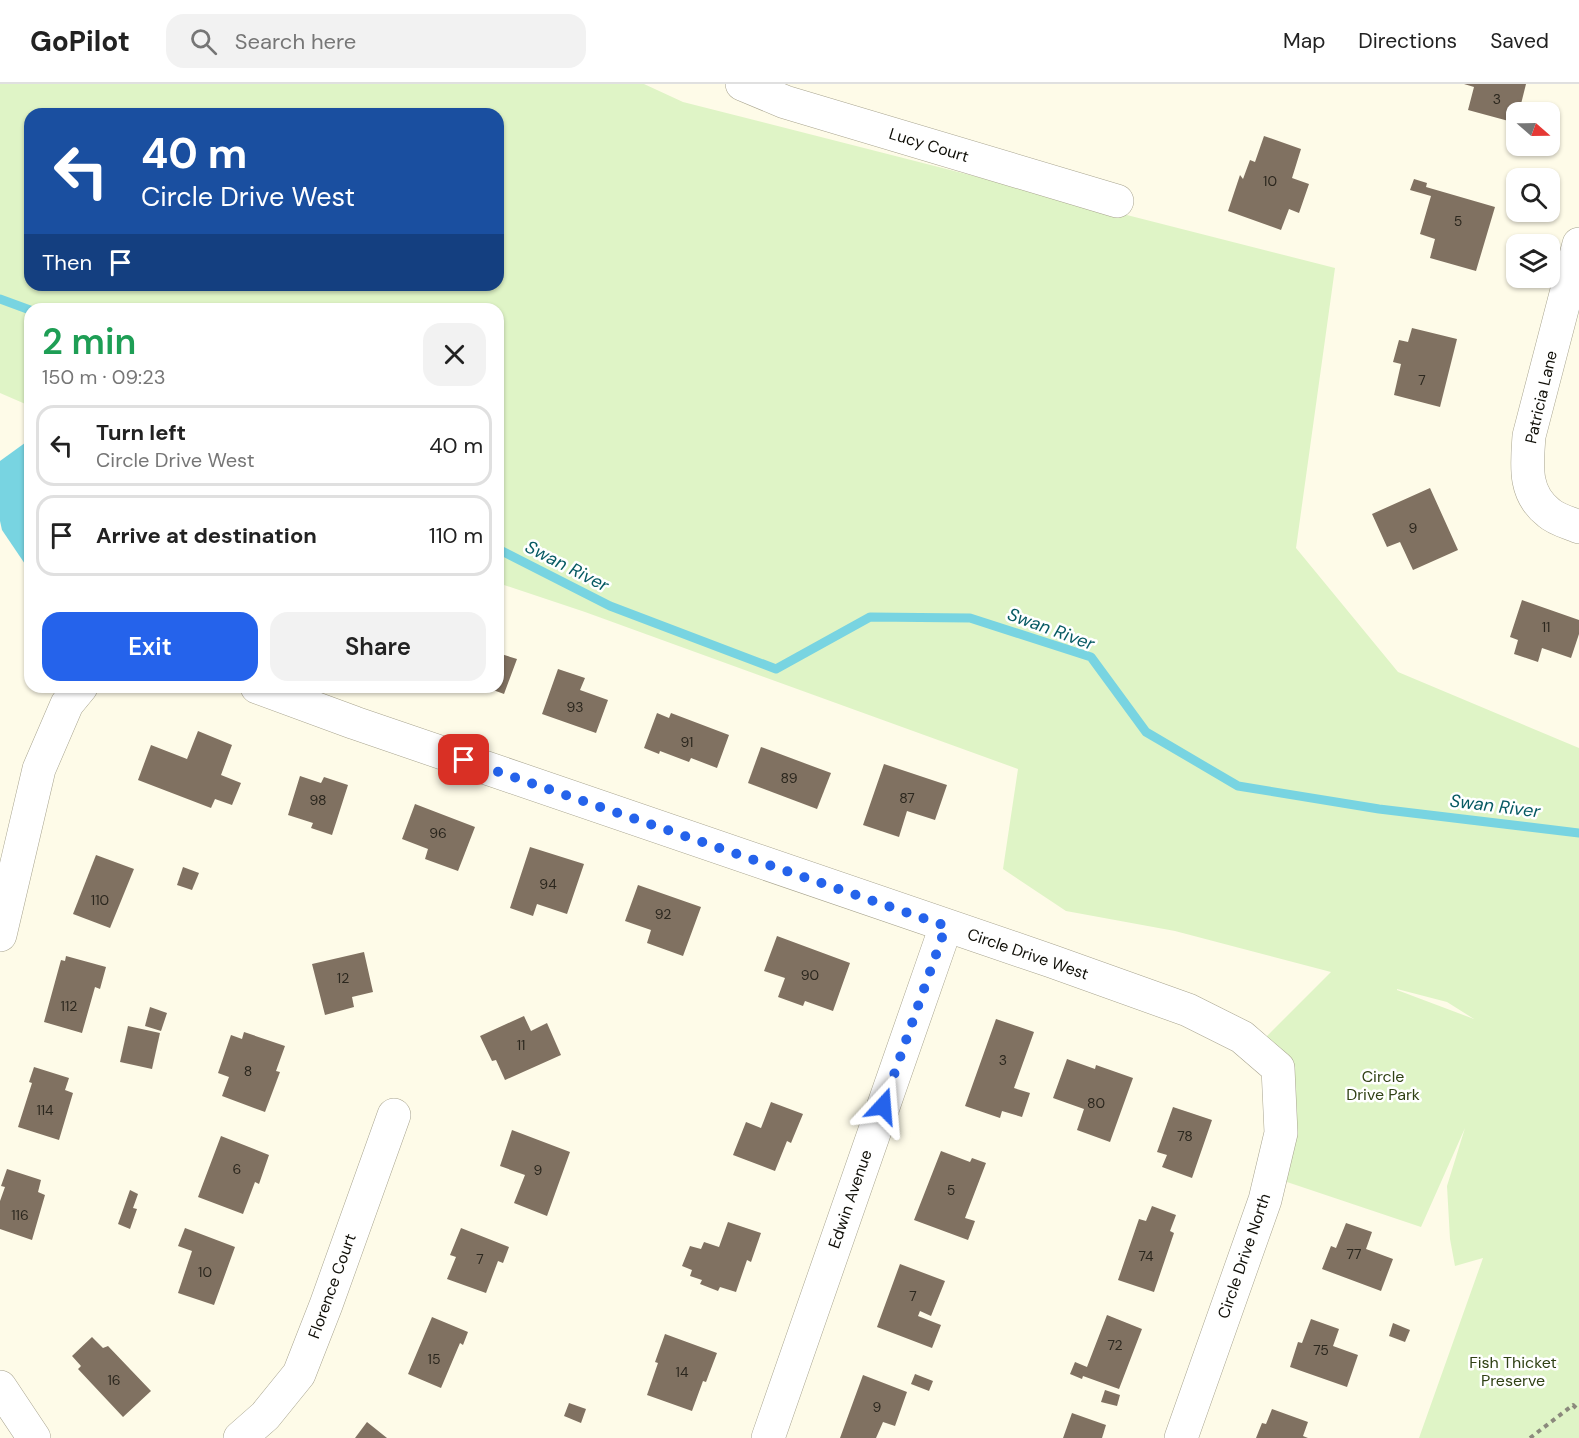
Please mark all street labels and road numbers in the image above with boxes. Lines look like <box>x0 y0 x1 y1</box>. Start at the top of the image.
street label: Lucy Court <box>887 123 971 167</box>
street label: Patricia Lane <box>1520 348 1562 446</box>
street label: Circle Drive West <box>965 923 1091 985</box>
street label: Edwin Avenue <box>823 1147 877 1251</box>
street label: Circle Drive North <box>1213 1191 1275 1321</box>
street label: Florence Court <box>303 1231 361 1341</box>

